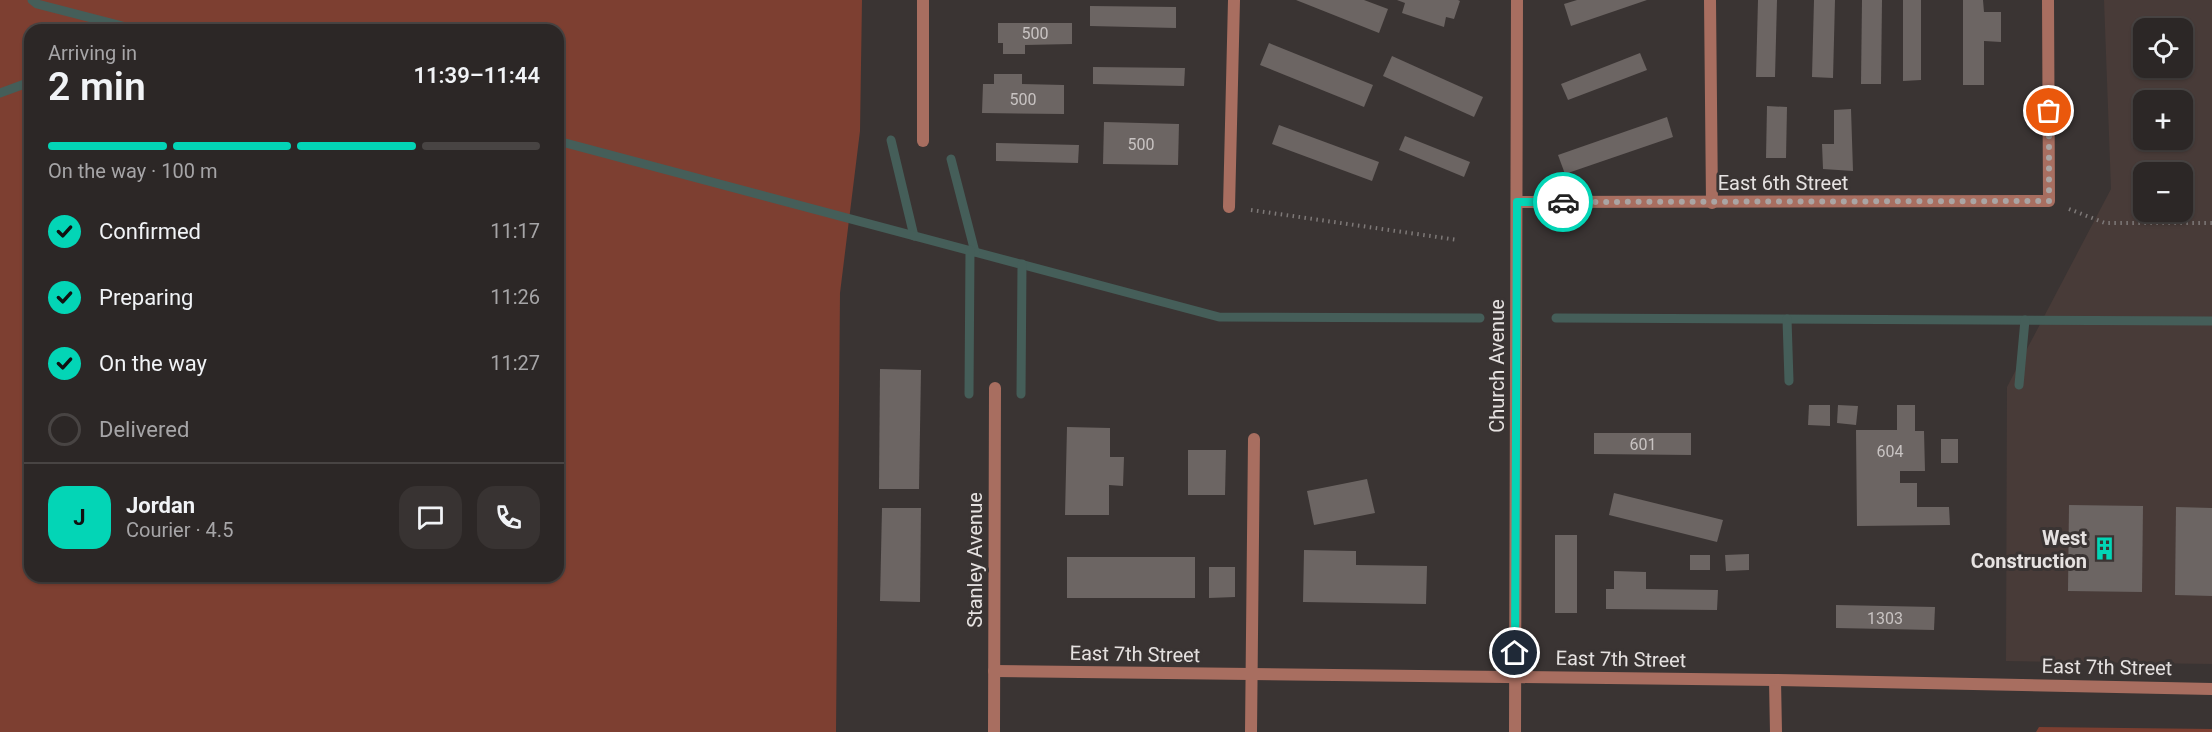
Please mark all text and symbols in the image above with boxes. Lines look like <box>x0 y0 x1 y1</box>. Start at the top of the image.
map controls <box>2133 18 2193 222</box>
button: locate <box>2133 18 2193 78</box>
house number: 500 <box>1022 24 1048 43</box>
text: Arriving in <box>48 41 137 65</box>
text: 11:39–11:44 <box>413 63 540 88</box>
text: 2 min <box>48 64 146 110</box>
pin <box>2023 85 2074 136</box>
house number: 500 <box>1010 90 1036 109</box>
button: + <box>2133 90 2193 150</box>
icon: bag <box>2032 94 2065 127</box>
house number: 500 <box>1128 135 1154 154</box>
text: On the way · 100 m <box>48 159 217 183</box>
button: − <box>2133 162 2193 222</box>
street label: East 6th Street <box>1718 171 1848 195</box>
courier <box>1533 172 1593 232</box>
icon: car <box>1547 186 1580 219</box>
icon: check <box>48 215 81 248</box>
text: Confirmed <box>99 219 201 244</box>
text: 11:17 <box>490 219 540 243</box>
icon: check <box>48 281 81 314</box>
text: Preparing <box>99 285 193 310</box>
text: 11:26 <box>490 285 540 309</box>
street label: Church Avenue <box>1485 299 1509 433</box>
icon: check <box>48 347 81 380</box>
text: On the way <box>99 351 207 376</box>
text: 11:27 <box>490 351 540 375</box>
text: Delivered <box>99 417 189 442</box>
house number: 601 <box>1630 435 1656 454</box>
house number: 604 <box>1877 442 1903 461</box>
button: chat <box>399 486 462 549</box>
button: phone <box>477 486 540 549</box>
street label: Stanley Avenue <box>963 492 987 628</box>
text: Jordan <box>126 493 195 518</box>
text: J <box>73 505 86 530</box>
text: Courier · 4.5 <box>126 518 233 542</box>
place label: West Construction <box>1971 526 2087 573</box>
building icon: West Construction <box>2092 536 2118 562</box>
house number: 1303 <box>1867 609 1903 628</box>
pin <box>1489 627 1540 678</box>
icon: home <box>1498 636 1531 669</box>
street label: East 7th Street <box>1069 641 1201 667</box>
street label: East 7th Street <box>1555 646 1687 672</box>
street label: East 7th Street <box>2041 654 2173 680</box>

